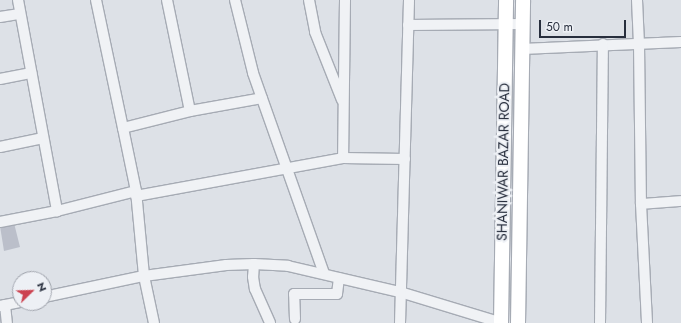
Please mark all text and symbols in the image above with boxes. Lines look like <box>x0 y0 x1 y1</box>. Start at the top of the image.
scale bar <box>541 12 628 38</box>
text: 50 m <box>546 18 573 36</box>
street label: SHANIWAR BAZAR ROAD <box>493 83 513 241</box>
north arrow <box>12 271 52 311</box>
text: N <box>33 280 51 294</box>

